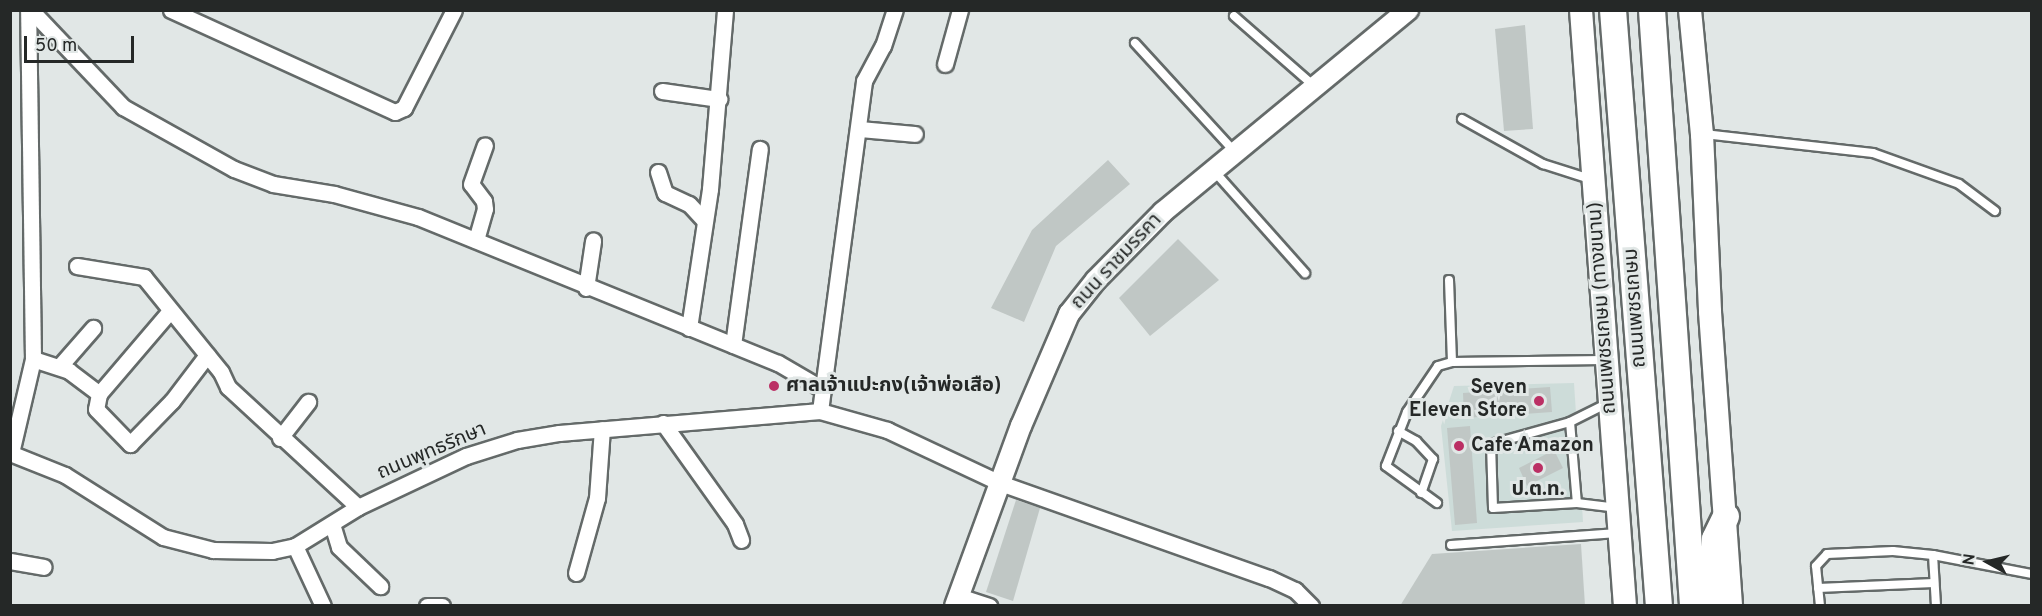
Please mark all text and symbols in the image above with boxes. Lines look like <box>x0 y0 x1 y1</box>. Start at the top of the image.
scale bar <box>27 24 136 62</box>
text: 50 m <box>35 35 77 58</box>
street label: ถนนเพชรเกษม (ทางขนาน) <box>1584 201 1622 415</box>
street label: ถนน ราชมรรคา <box>1067 209 1167 315</box>
street label: ถนนเพชรเกษม <box>1620 247 1652 369</box>
place label: ศาลเจ้าแปะกง(เจ้าพ่อเสือ) <box>786 374 1001 398</box>
place label: Seven Eleven Store <box>1409 377 1527 424</box>
marker: ศาลเจ้าแปะกง(เจ้าพ่อเสือ) <box>767 379 781 393</box>
marker: Seven Eleven Store <box>1532 394 1546 408</box>
street label: ถนนพุทธรักษา <box>374 418 490 486</box>
place label: Cafe Amazon <box>1471 434 1595 458</box>
marker: Cafe Amazon <box>1452 439 1466 453</box>
marker: ป.ต.ท. <box>1531 461 1545 475</box>
place label: ป.ต.ท. <box>1511 478 1565 502</box>
north arrow <box>1958 532 2018 592</box>
text: N <box>1959 552 1981 567</box>

